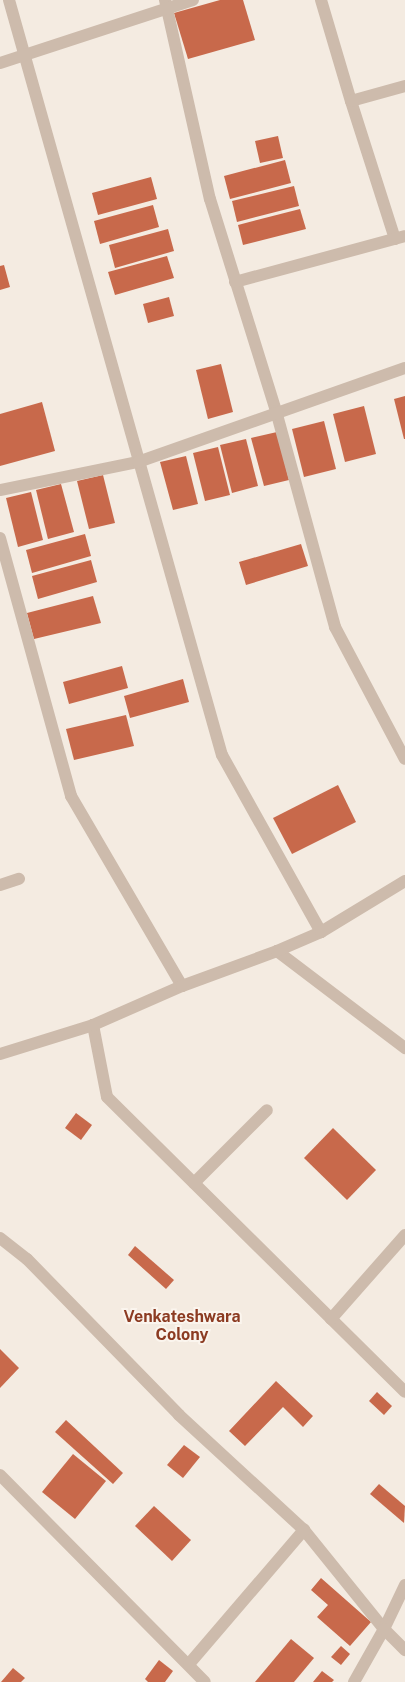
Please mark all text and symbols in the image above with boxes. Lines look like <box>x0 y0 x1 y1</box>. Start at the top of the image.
district label: Venkateshwara Colony <box>124 1307 240 1345</box>

